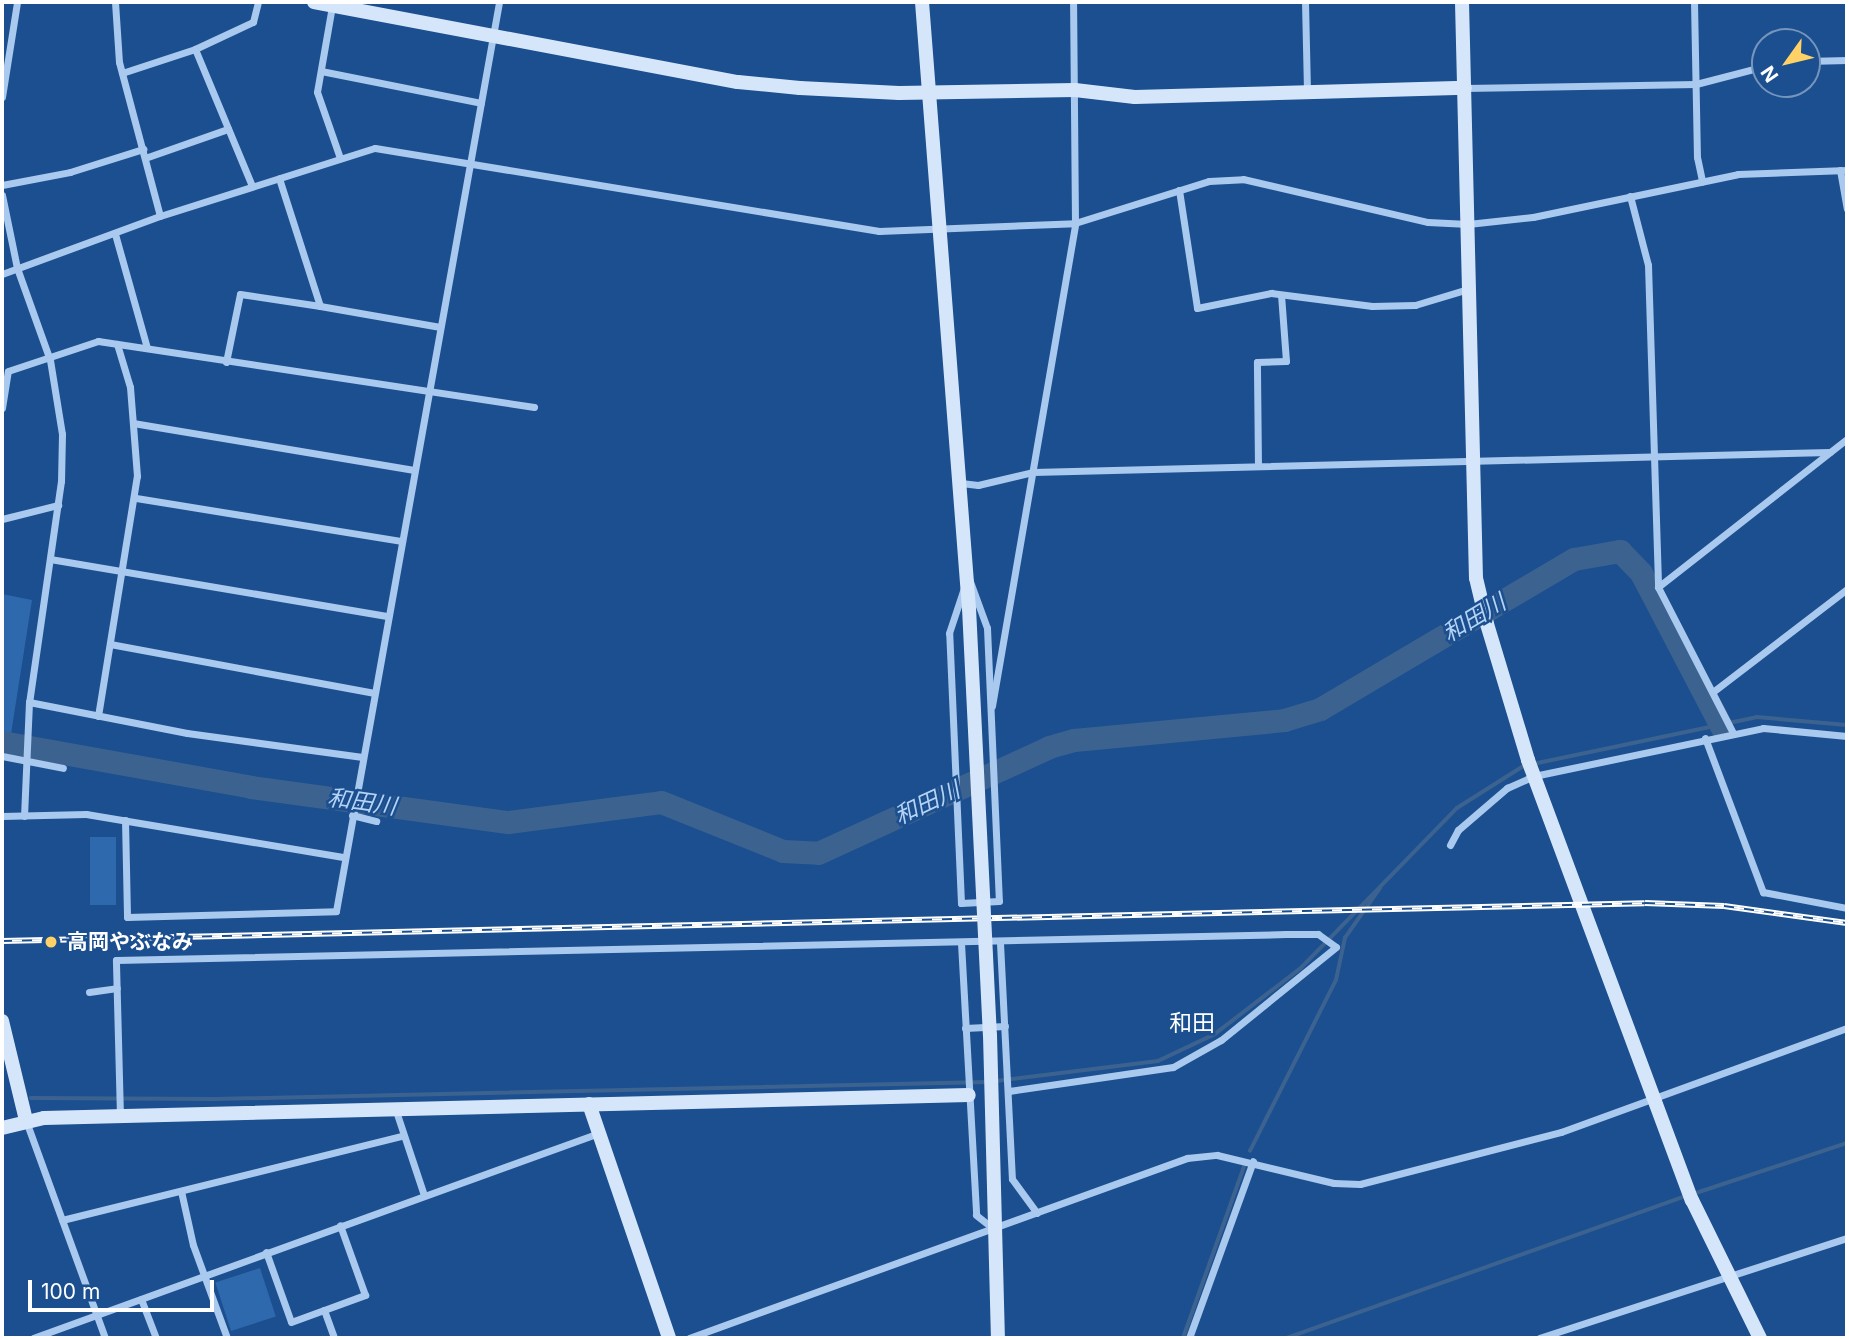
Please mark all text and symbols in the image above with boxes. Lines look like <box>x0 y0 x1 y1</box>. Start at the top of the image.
north arrow <box>1751 28 1821 98</box>
text: N <box>1756 61 1783 86</box>
water label: 和田川 <box>1437 588 1511 648</box>
water label: 和田川 <box>890 776 964 830</box>
water label: 和田川 <box>326 784 398 820</box>
place label: 高岡やぶなみ <box>67 929 193 955</box>
marker: 高岡やぶなみ <box>41 932 61 952</box>
district label: 和田 <box>1169 1009 1215 1037</box>
scale bar <box>32 1266 217 1310</box>
text: 100 m <box>41 1279 100 1304</box>

